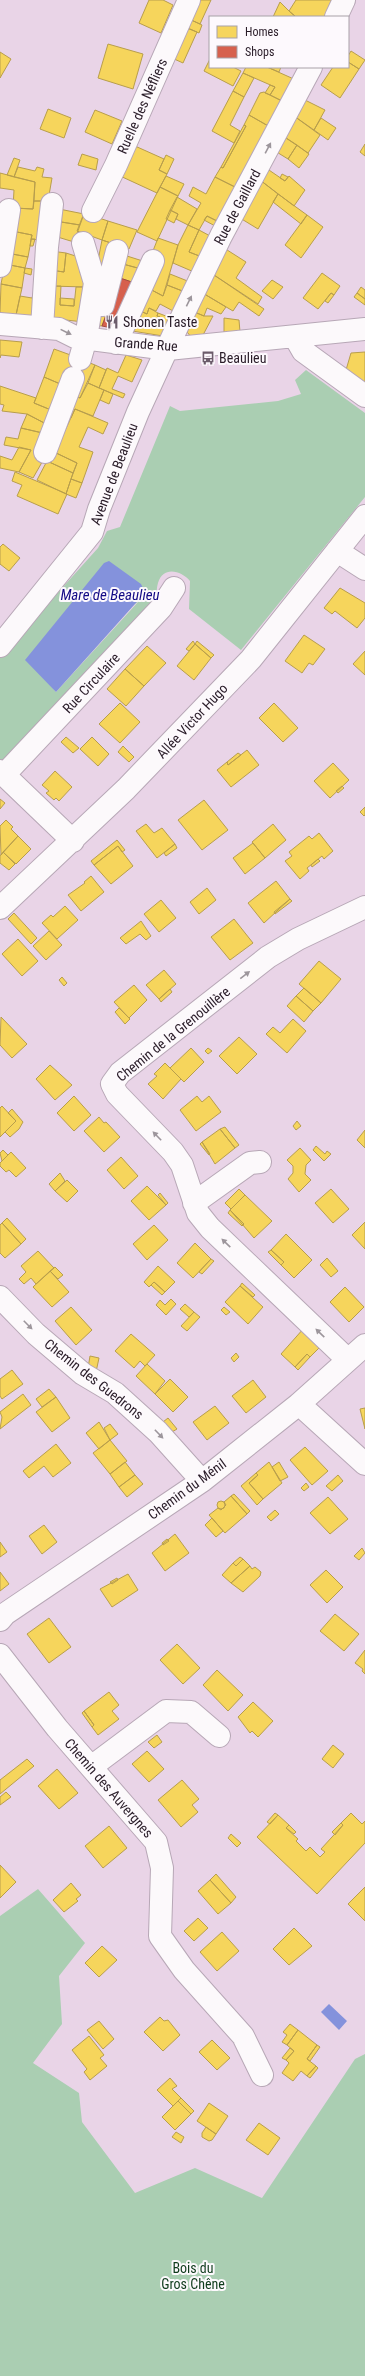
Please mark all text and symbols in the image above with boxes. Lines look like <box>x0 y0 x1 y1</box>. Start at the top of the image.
legend <box>209 16 349 68</box>
text: Homes <box>245 25 279 39</box>
text: Shops <box>245 45 274 59</box>
street label: Ruelle des Néfliers <box>114 56 170 156</box>
one-way arrow <box>265 142 271 154</box>
street label: Rue de Gaillard <box>210 167 264 247</box>
one-way arrow <box>186 295 192 306</box>
restaurant icon: Shonen Taste <box>104 314 120 330</box>
place label: Shonen Taste <box>123 314 198 330</box>
one-way arrow <box>60 329 72 335</box>
street label: Grande Rue <box>114 334 179 354</box>
bus stop icon: Beaulieu <box>200 350 216 366</box>
place label: Beaulieu <box>219 350 266 366</box>
street label: Avenue de Beaulieu <box>87 421 141 527</box>
water label: Mare de Beaulieu <box>60 586 160 604</box>
street label: Rue Circulaire <box>59 649 123 716</box>
street label: Allée Victor Hugo <box>153 680 231 762</box>
one-way arrow <box>239 970 250 979</box>
street label: Chemin de la Grenouillère <box>113 983 233 1085</box>
one-way arrow <box>152 1131 162 1141</box>
one-way arrow <box>221 1239 231 1248</box>
one-way arrow <box>23 1320 32 1330</box>
one-way arrow <box>315 1328 325 1338</box>
street label: Chemin des Guedrons <box>41 1335 147 1423</box>
one-way arrow <box>155 1429 164 1439</box>
street label: Chemin du Ménil <box>145 1455 229 1523</box>
street label: Chemin des Auvergnes <box>62 1735 156 1841</box>
park label: Bois du Gros Chêne <box>161 2260 225 2292</box>

